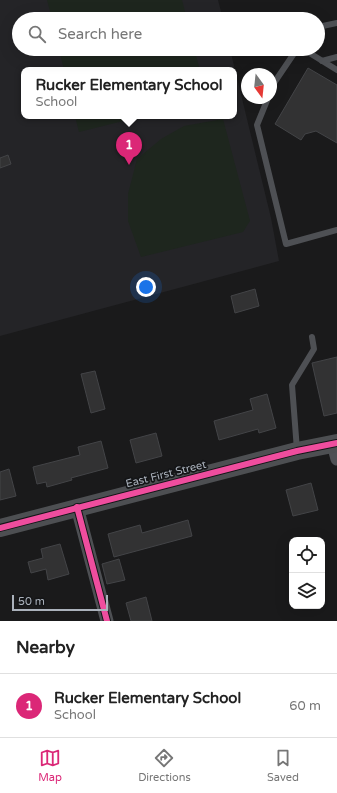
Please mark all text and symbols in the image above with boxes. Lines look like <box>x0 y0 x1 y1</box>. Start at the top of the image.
search box <box>12 12 325 56</box>
icon: search <box>26 23 48 45</box>
text: Search here <box>58 25 142 43</box>
popup <box>21 67 237 119</box>
north arrow <box>241 68 277 104</box>
text: Rucker Elementary School <box>35 76 223 94</box>
text: School <box>35 94 77 110</box>
pin: 1 <box>116 132 142 165</box>
your location <box>136 277 156 297</box>
street label: East First Street <box>124 458 208 490</box>
map controls <box>289 537 325 609</box>
button: locate <box>289 537 325 573</box>
button: layers <box>289 573 325 609</box>
scale bar <box>12 593 108 612</box>
text: 50 m <box>18 595 45 608</box>
text: Nearby <box>16 637 75 658</box>
text: Rucker Elementary School <box>54 689 241 707</box>
text: 1 <box>25 698 33 714</box>
text: 60 m <box>289 698 321 714</box>
text: School <box>54 707 96 723</box>
tab: Map <box>38 747 62 784</box>
tab: Directions <box>138 747 191 784</box>
tab: Saved <box>267 747 299 784</box>

